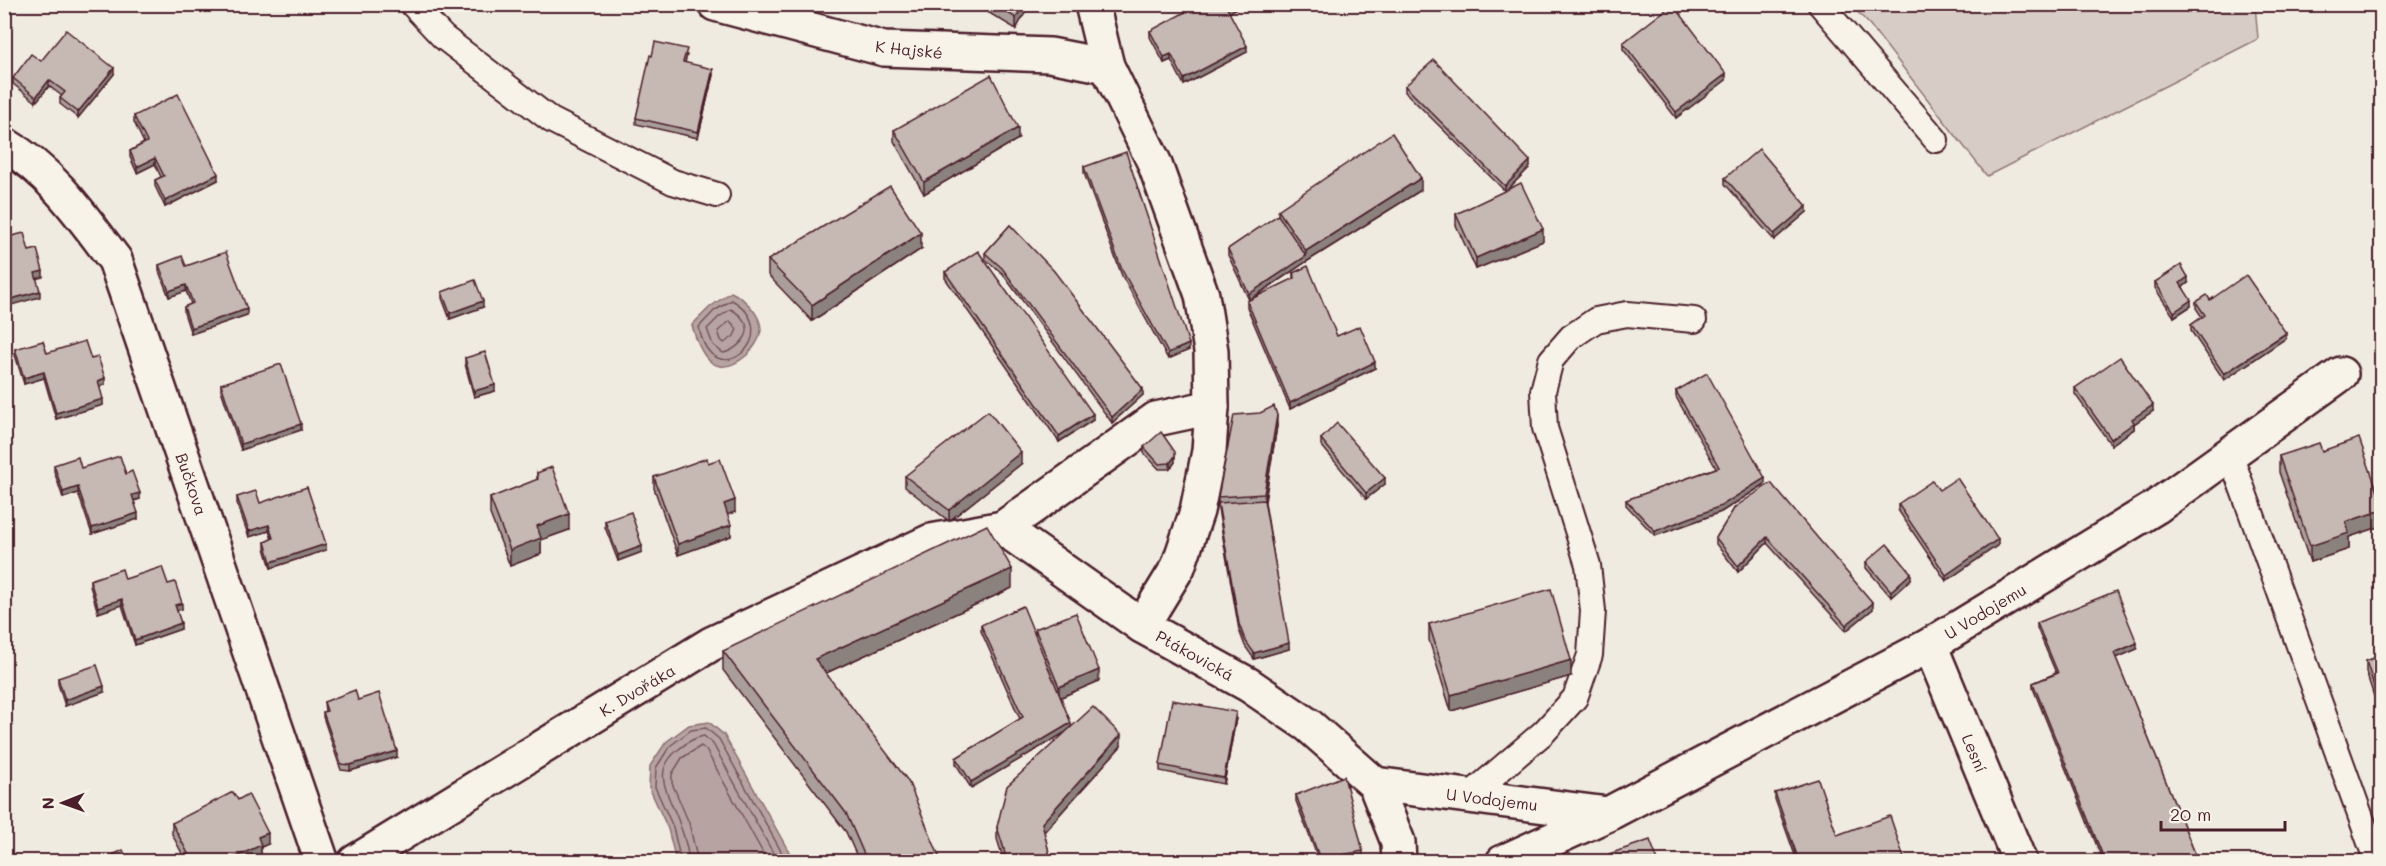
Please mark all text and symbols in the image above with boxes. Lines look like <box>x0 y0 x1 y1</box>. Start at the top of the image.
street label: K Hajské <box>874 35 944 63</box>
street label: Bučkova <box>172 450 212 518</box>
street label: U Vodojemu <box>1940 578 2030 644</box>
street label: Ptákovická <box>1152 625 1238 685</box>
street label: K. Dvořáka <box>595 659 679 721</box>
street label: Lesní <box>1958 730 1992 776</box>
north arrow <box>33 773 93 833</box>
street label: U Vodojemu <box>1445 783 1539 815</box>
scale bar <box>2161 794 2286 832</box>
text: N <box>37 797 58 810</box>
text: 20 m <box>2170 802 2211 826</box>

